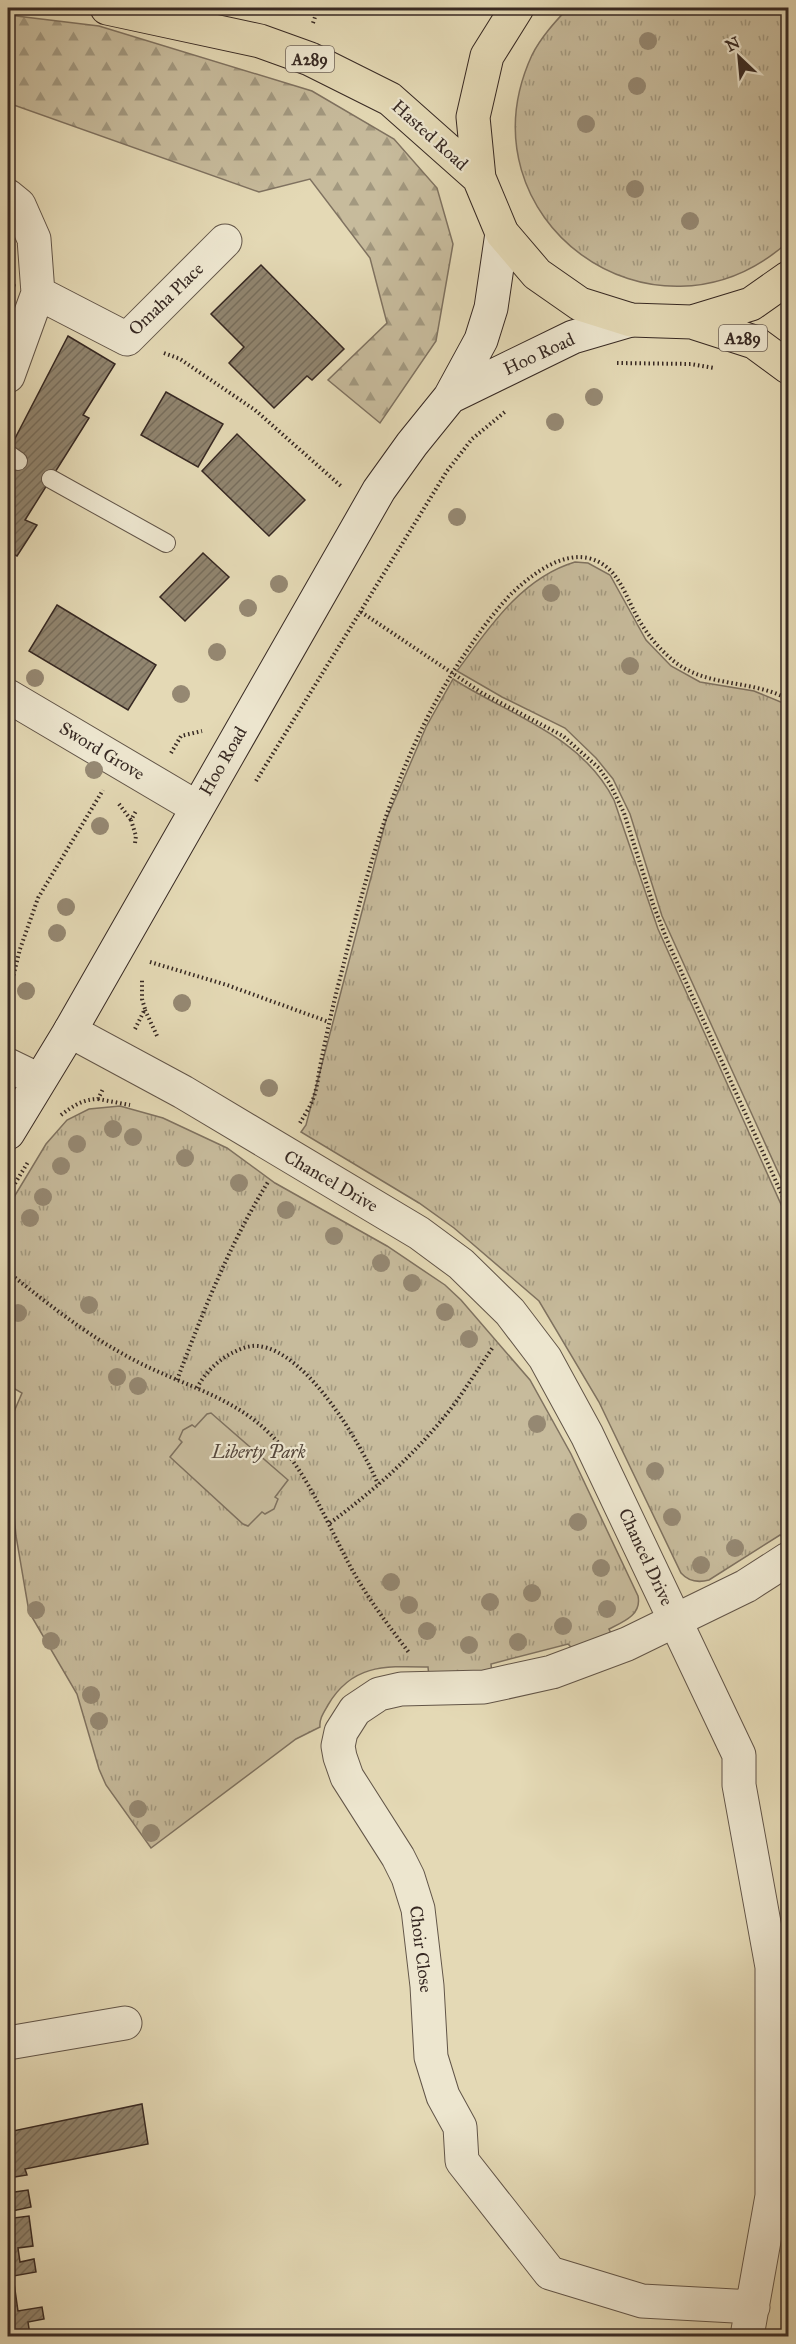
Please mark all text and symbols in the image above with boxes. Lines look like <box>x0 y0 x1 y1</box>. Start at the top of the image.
north arrow <box>709 27 769 87</box>
text: N <box>722 32 743 55</box>
road number: A289 <box>286 46 334 72</box>
street label: Hasted Road <box>387 95 473 175</box>
street label: Omaha Place <box>124 258 208 340</box>
road number: A289 <box>719 325 767 351</box>
street label: Hoo Road <box>500 328 578 380</box>
street label: Sword Grove <box>55 717 149 785</box>
street label: Hoo Road <box>194 723 252 799</box>
street label: Chancel Drive <box>280 1145 382 1217</box>
park label: Liberty Park <box>211 1441 306 1463</box>
street label: Chancel Drive <box>614 1505 678 1609</box>
street label: Choir Close <box>405 1904 437 1994</box>

